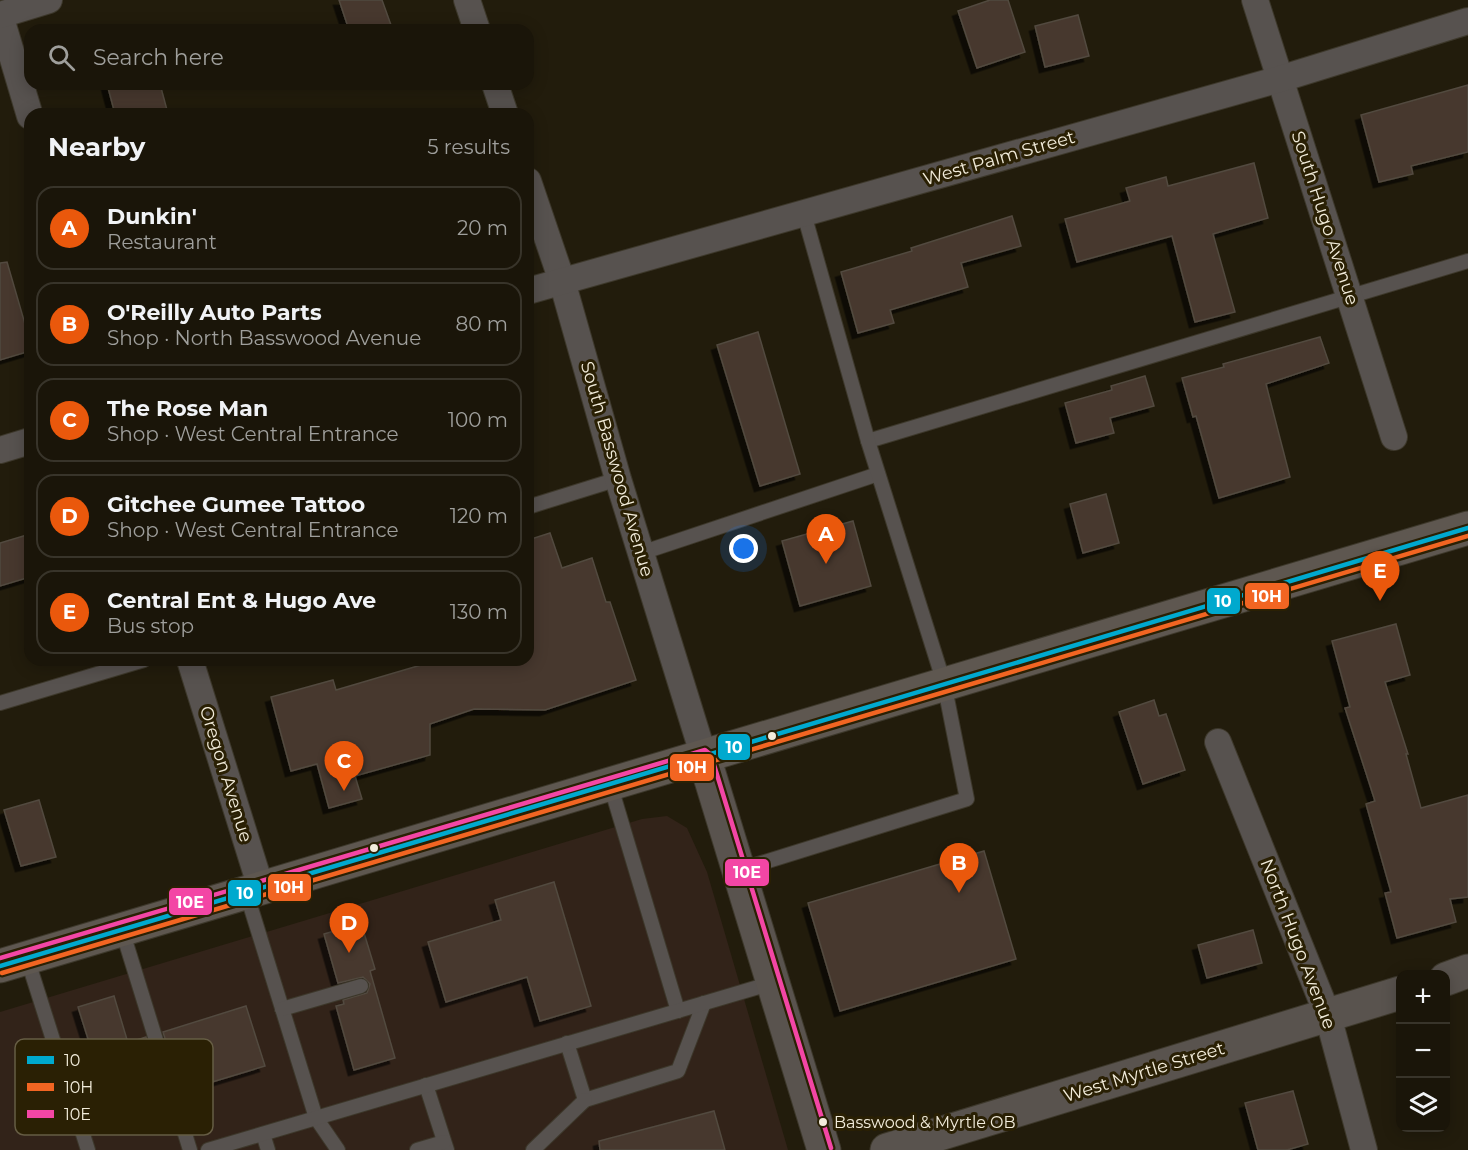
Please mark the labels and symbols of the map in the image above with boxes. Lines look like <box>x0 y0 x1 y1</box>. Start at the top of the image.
street label: West Palm Street <box>920 126 1078 190</box>
street label: South Hugo Avenue <box>1286 128 1364 308</box>
street label: South Basswood Avenue <box>576 359 658 579</box>
pin: A <box>806 514 846 564</box>
your location <box>729 534 758 563</box>
pin: E <box>1360 552 1400 601</box>
line badge: 10H <box>1244 582 1290 610</box>
line badge: 10 <box>1206 587 1241 615</box>
text: 10H <box>1252 587 1282 606</box>
text: 10 <box>1214 592 1232 611</box>
street label: Oregon Avenue <box>195 703 257 845</box>
unlabelled marker <box>766 730 778 742</box>
line badge: 10 <box>717 733 751 761</box>
text: 10 <box>725 738 743 757</box>
pin: C <box>324 742 364 791</box>
line badge: 10H <box>669 753 715 782</box>
text: 10H <box>677 758 707 777</box>
unlabelled marker <box>368 842 380 854</box>
pin: B <box>940 844 978 893</box>
street label: North Hugo Avenue <box>1255 856 1341 1032</box>
line badge: 10E <box>724 858 770 887</box>
text: 10E <box>733 863 761 882</box>
line badge: 10H <box>267 873 312 902</box>
text: 10H <box>274 878 304 897</box>
line badge: 10 <box>227 879 262 907</box>
text: 10 <box>236 884 254 903</box>
line badge: 10E <box>168 887 213 916</box>
text: 10E <box>176 893 204 912</box>
pin: D <box>330 904 368 953</box>
street label: West Myrtle Street <box>1061 1037 1227 1107</box>
legend <box>15 1039 213 1135</box>
text: 10 <box>64 1051 80 1070</box>
text: 10H <box>64 1078 93 1097</box>
text: 10E <box>64 1105 91 1124</box>
place label: Basswood & Myrtle OB <box>834 1113 1016 1132</box>
marker: Basswood & Myrtle OB <box>817 1116 829 1128</box>

